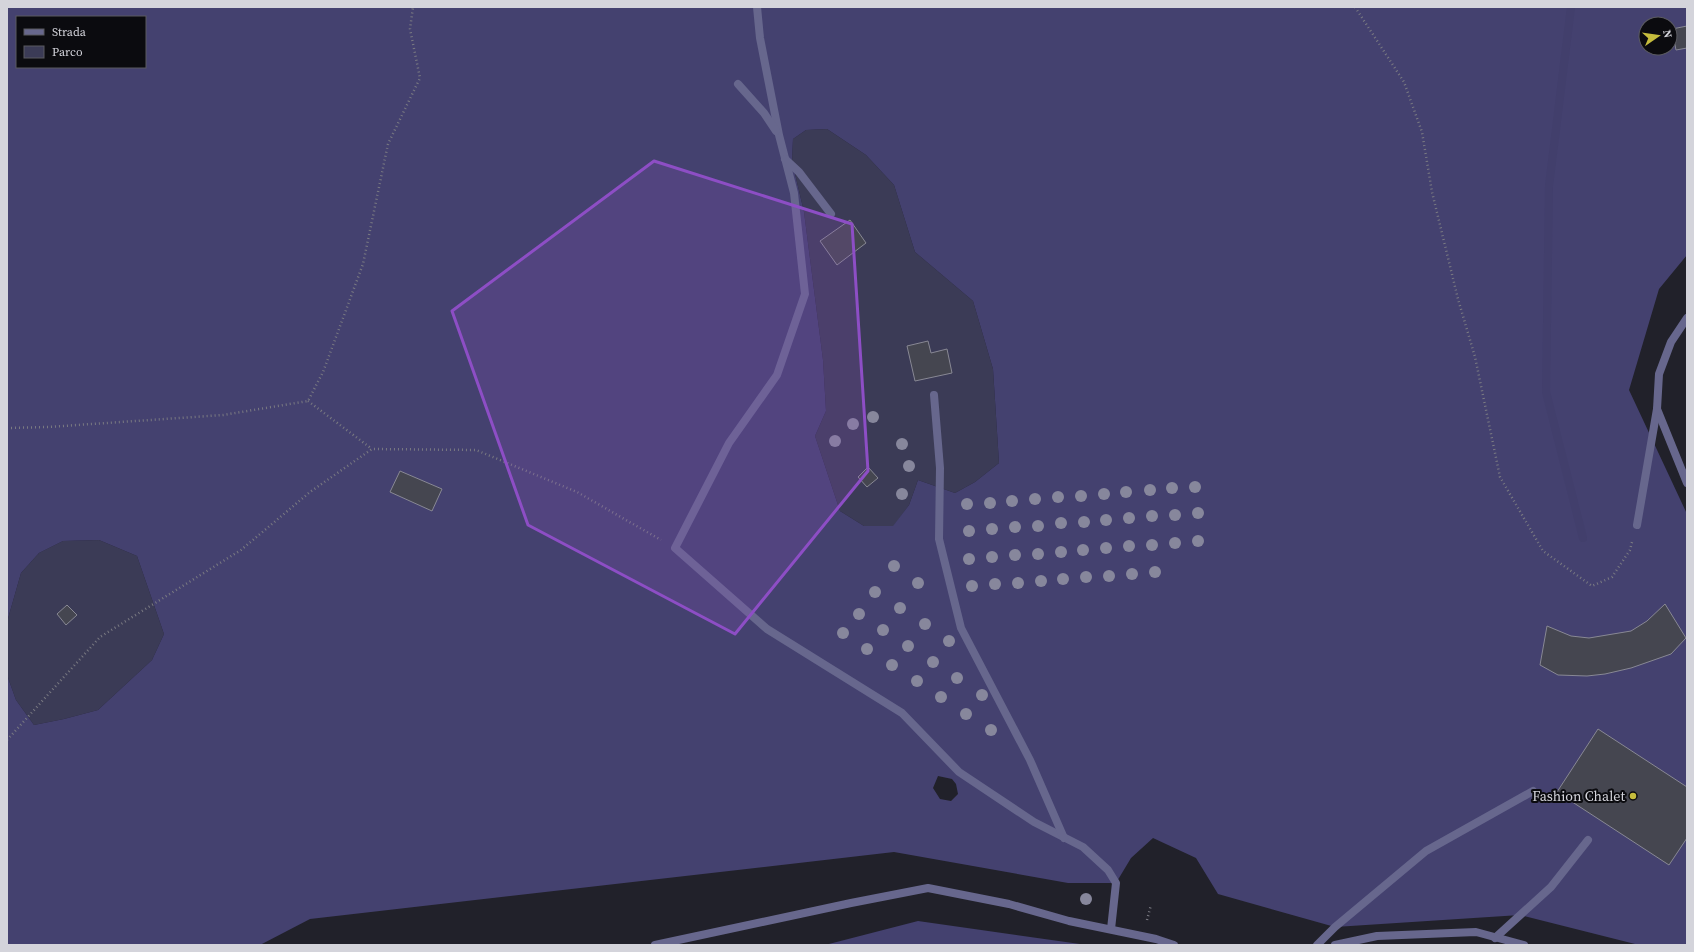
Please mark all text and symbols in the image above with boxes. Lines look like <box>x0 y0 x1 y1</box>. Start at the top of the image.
legend <box>16 16 146 68</box>
north arrow <box>1638 16 1678 56</box>
text: Strada <box>52 24 87 40</box>
text: N <box>1659 28 1675 39</box>
text: Parco <box>52 44 83 60</box>
place label: Fashion Chalet <box>1532 786 1625 806</box>
marker: Fashion Chalet <box>1628 791 1638 801</box>

